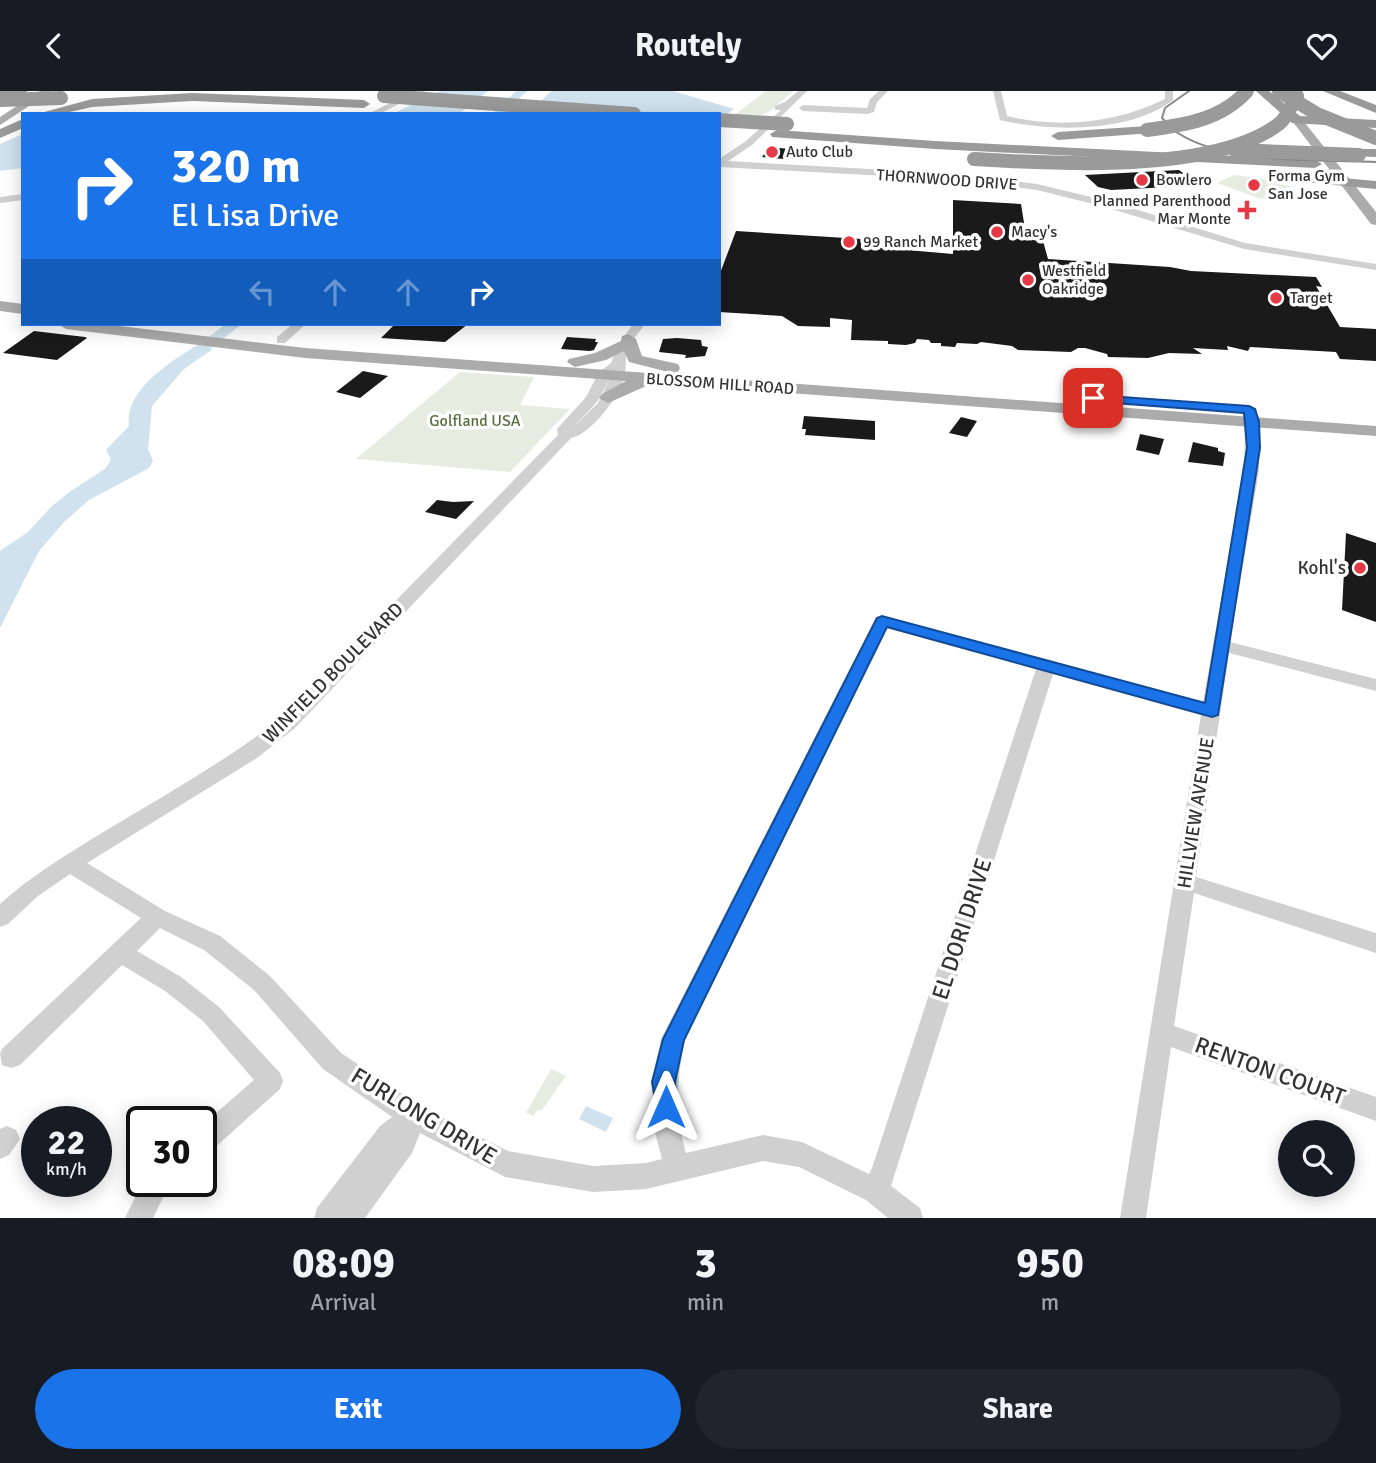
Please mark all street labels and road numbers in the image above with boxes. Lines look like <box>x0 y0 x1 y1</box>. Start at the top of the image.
street label: THORNWOOD DRIVE <box>876 165 1018 195</box>
street label: BLOSSOM HILL ROAD <box>645 369 795 399</box>
street label: WINFIELD BOULEVARD <box>258 598 408 748</box>
street label: HILLVIEW AVENUE <box>1172 736 1220 890</box>
street label: EL DORI DRIVE <box>925 855 999 1003</box>
street label: RENTON COURT <box>1191 1030 1350 1112</box>
street label: FURLONG DRIVE <box>346 1061 502 1171</box>

